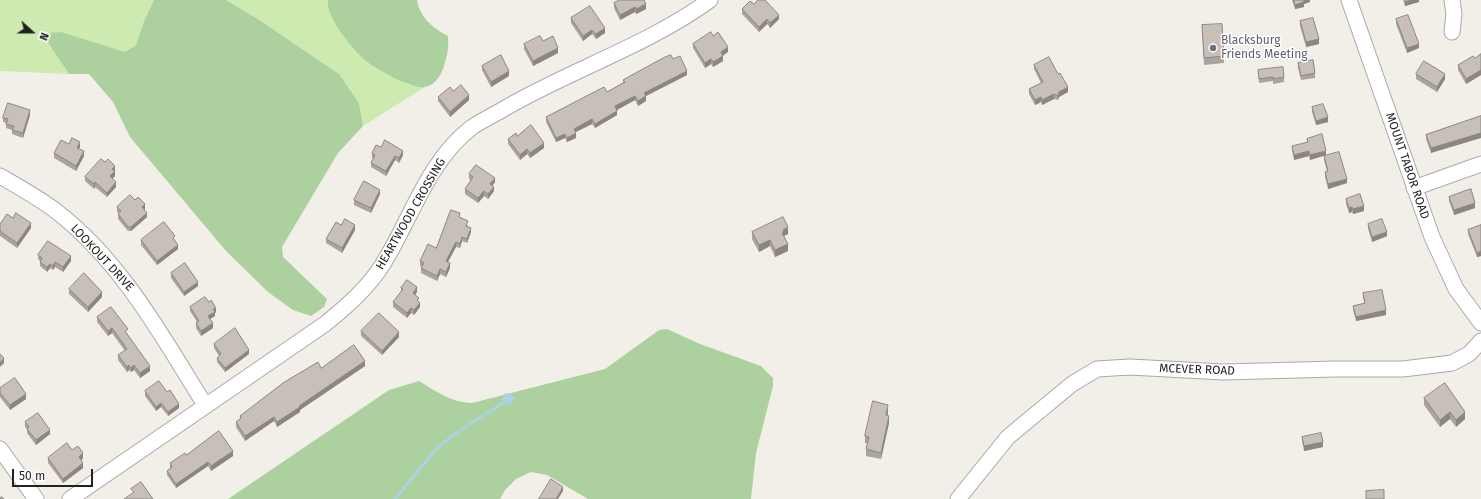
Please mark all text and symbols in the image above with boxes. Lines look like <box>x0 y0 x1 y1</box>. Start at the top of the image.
north arrow <box>12 12 52 52</box>
text: N <box>36 31 51 42</box>
place label: Blacksburg Friends Meeting <box>1221 34 1307 62</box>
marker: Blacksburg Friends Meeting <box>1208 43 1218 53</box>
street label: MOUNT TABOR ROAD <box>1382 111 1432 221</box>
street label: HEARTWOOD CROSSING <box>373 156 449 272</box>
street label: LOOKOUT DRIVE <box>67 222 137 294</box>
street label: MCEVER ROAD <box>1159 361 1235 379</box>
scale bar <box>14 461 95 487</box>
text: 50 m <box>19 469 45 483</box>

